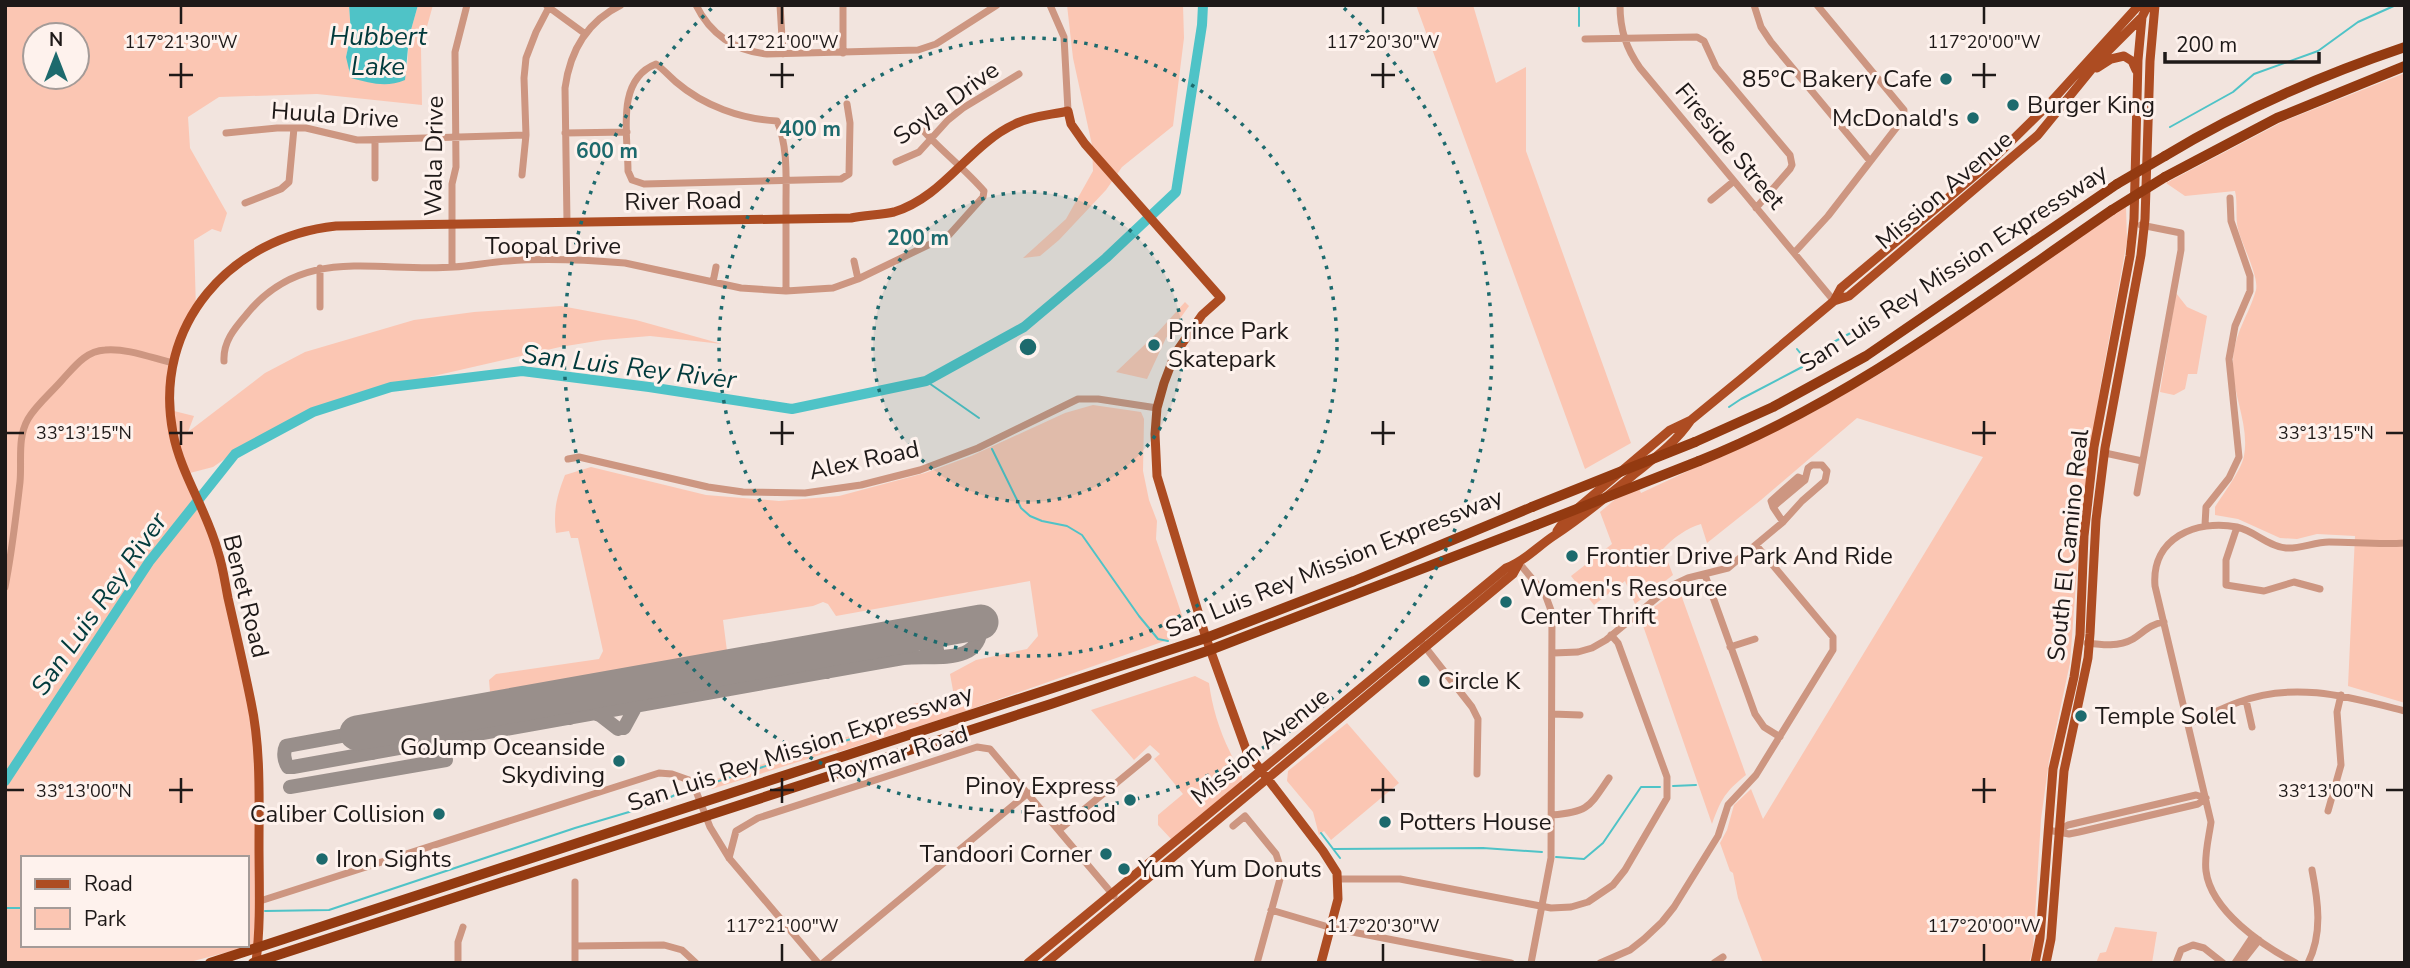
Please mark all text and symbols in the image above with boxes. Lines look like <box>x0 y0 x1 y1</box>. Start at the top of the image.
water label: Hubbert Lake <box>329 19 428 84</box>
north arrow <box>21 21 91 91</box>
scale bar <box>2165 21 2319 65</box>
text: N <box>49 27 63 53</box>
text: 117°21'30"W <box>124 30 238 54</box>
text: 117°21'00"W <box>725 30 839 54</box>
text: 117°20'30"W <box>1326 30 1440 54</box>
text: 117°20'00"W <box>1927 30 2041 54</box>
text: 200 m <box>2176 31 2237 59</box>
street label: Soyla Drive <box>887 54 1005 152</box>
place label: 85°C Bakery Cafe <box>1742 63 1932 95</box>
marker: 85°C Bakery Cafe <box>1938 71 1954 87</box>
street label: Fireside Street <box>1668 76 1793 216</box>
place label: Burger King <box>2027 89 2155 121</box>
street label: Huula Drive <box>270 95 400 135</box>
street label: Wala Drive <box>417 95 451 217</box>
marker: Burger King <box>2005 97 2021 113</box>
place label: McDonald's <box>1832 102 1959 134</box>
marker: McDonald's <box>1965 110 1981 126</box>
text: 400 m <box>779 115 841 143</box>
street label: Mission Avenue <box>1869 123 2019 257</box>
text: 600 m <box>576 137 638 165</box>
street label: San Luis Rey Mission Expressway <box>1793 156 2114 380</box>
street label: River Road <box>624 184 742 218</box>
text: 200 m <box>887 224 949 252</box>
street label: Toopal Drive <box>485 230 621 262</box>
place label: Prince Park Skatepark <box>1168 315 1289 375</box>
centre of rings <box>1016 335 1040 359</box>
water label: San Luis Rey River <box>520 337 739 398</box>
marker: Prince Park Skatepark <box>1146 337 1162 353</box>
text: 33°13'15"N <box>36 421 132 445</box>
text: 33°13'15"N <box>2278 421 2374 445</box>
street label: South El Camino Real <box>2040 427 2096 663</box>
street label: Alex Road <box>806 433 922 487</box>
street label: San Luis Rey Mission Expressway <box>1161 480 1508 645</box>
water label: San Luis Rey River <box>23 505 176 702</box>
street label: Benet Road <box>215 531 277 661</box>
place label: Frontier Drive Park And Ride <box>1586 540 1893 572</box>
marker: Frontier Drive Park And Ride <box>1564 548 1580 564</box>
place label: Women's Resource Center Thrift <box>1520 572 1727 632</box>
marker: Women's Resource Center Thrift <box>1498 594 1514 610</box>
place label: Circle K <box>1438 665 1521 697</box>
marker: Circle K <box>1416 673 1432 689</box>
street label: San Luis Rey Mission Expressway <box>623 677 977 819</box>
street label: Mission Avenue <box>1184 680 1336 812</box>
place label: Temple Solel <box>2095 700 2236 732</box>
marker: Temple Solel <box>2073 708 2089 724</box>
street label: Roymar Road <box>824 717 972 791</box>
place label: GoJump Oceanside Skydiving <box>400 731 605 791</box>
marker: GoJump Oceanside Skydiving <box>611 753 627 769</box>
place label: Pinoy Express Fastfood <box>965 770 1116 830</box>
text: 33°13'00"N <box>36 779 132 803</box>
text: 33°13'00"N <box>2278 779 2374 803</box>
marker: Pinoy Express Fastfood <box>1122 792 1138 808</box>
place label: Caliber Collision <box>250 798 425 830</box>
marker: Caliber Collision <box>431 806 447 822</box>
place label: Potters House <box>1399 806 1552 838</box>
marker: Potters House <box>1377 814 1393 830</box>
place label: Tandoori Corner <box>920 838 1092 870</box>
place label: Iron Sights <box>336 843 452 875</box>
marker: Tandoori Corner <box>1098 846 1114 862</box>
marker: Iron Sights <box>314 851 330 867</box>
place label: Yum Yum Donuts <box>1137 853 1322 885</box>
legend <box>21 856 248 947</box>
marker: Yum Yum Donuts <box>1116 861 1132 877</box>
text: Road <box>84 870 133 898</box>
text: Park <box>84 905 126 933</box>
text: 117°21'00"W <box>725 914 839 938</box>
text: 117°20'30"W <box>1326 914 1440 938</box>
text: 117°20'00"W <box>1927 914 2041 938</box>

